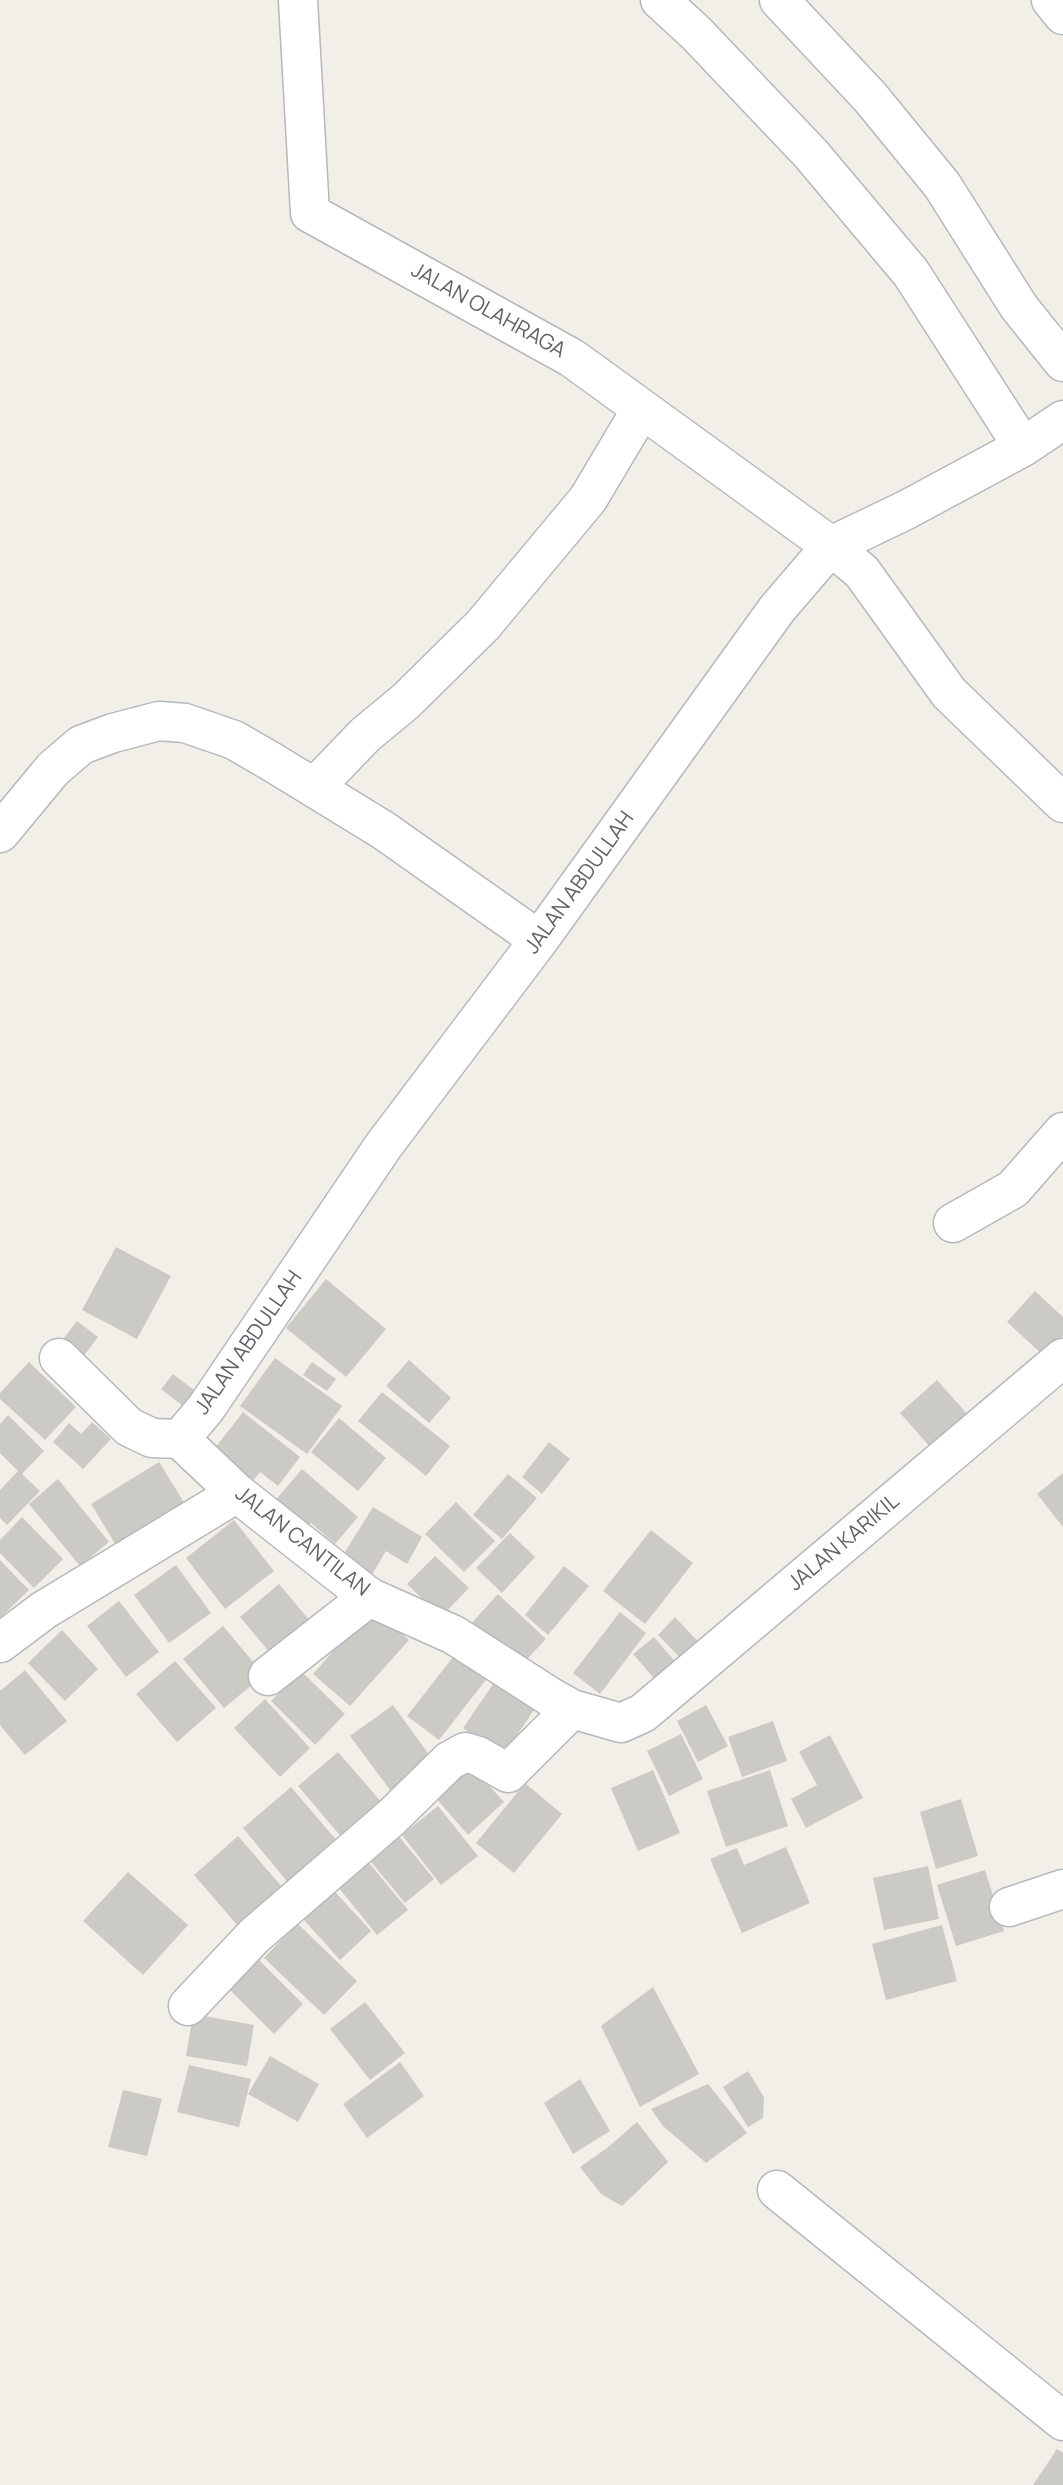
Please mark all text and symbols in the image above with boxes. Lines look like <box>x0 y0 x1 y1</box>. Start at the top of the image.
street label: JALAN OLAHRAGA <box>406 258 570 364</box>
street label: JALAN ABDULLAH <box>520 807 640 959</box>
street label: JALAN ABDULLAH <box>190 1266 308 1420</box>
street label: JALAN CANTILAN <box>230 1482 374 1602</box>
street label: JALAN KARIKIL <box>783 1489 905 1597</box>

